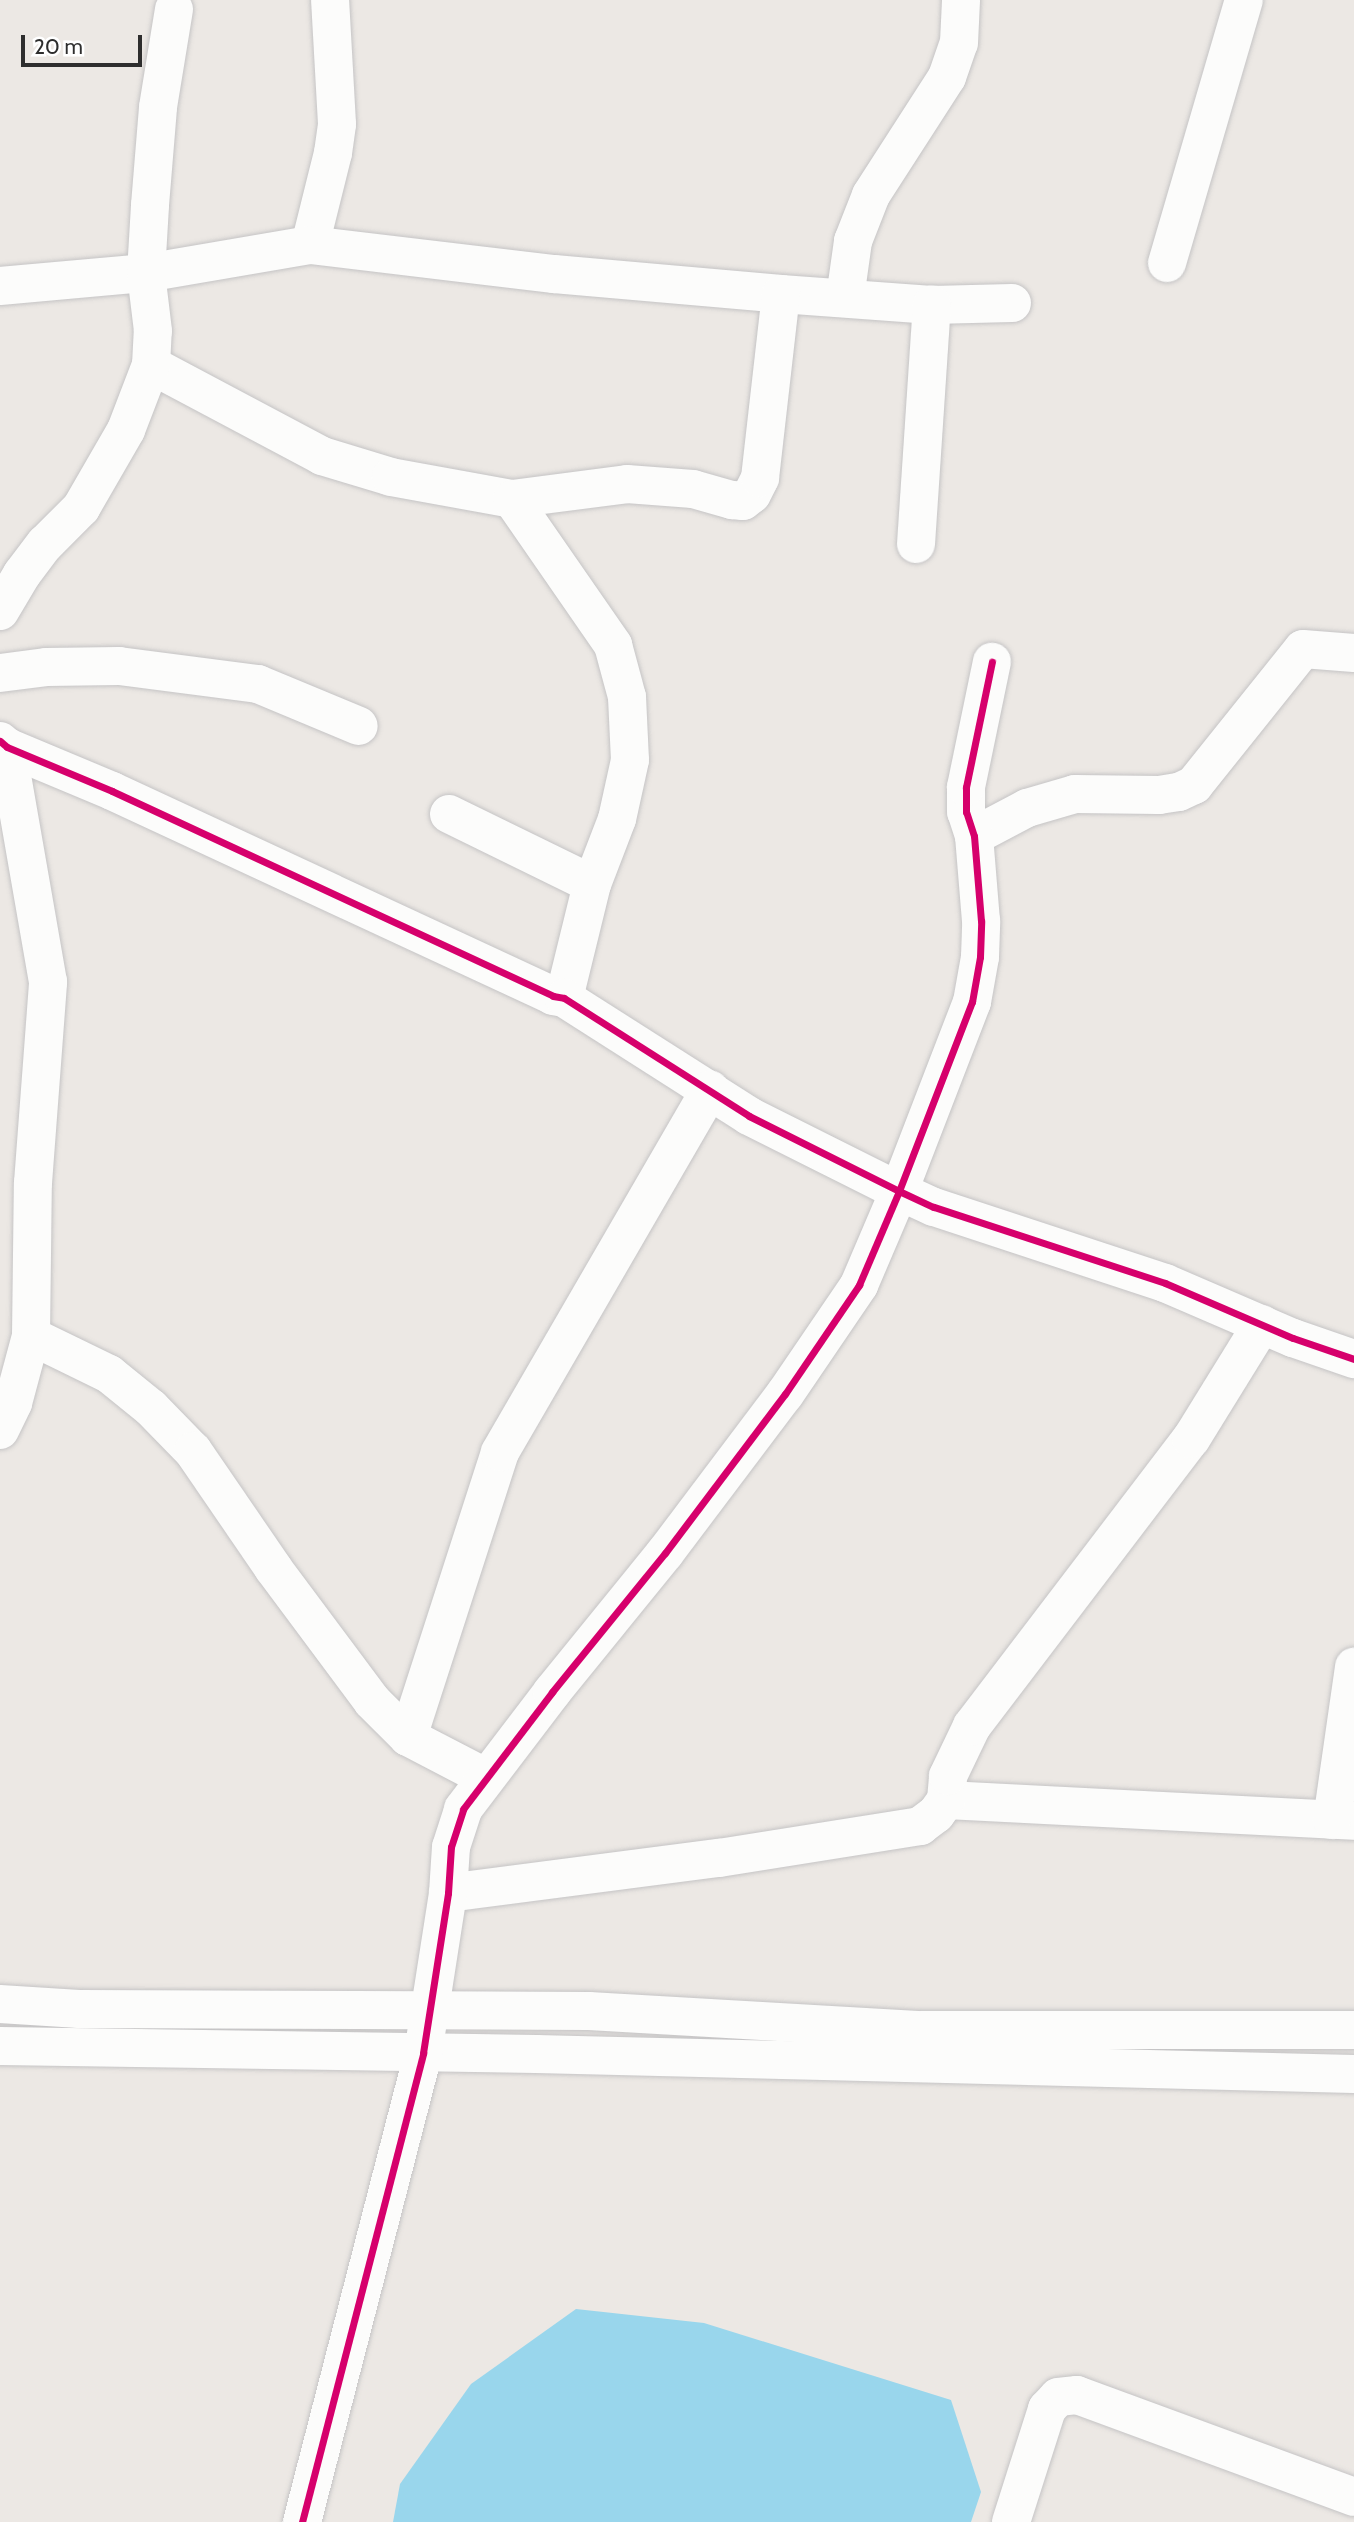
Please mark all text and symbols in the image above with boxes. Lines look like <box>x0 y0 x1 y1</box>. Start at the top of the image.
scale bar <box>24 21 145 65</box>
text: 20 m <box>34 34 83 59</box>

